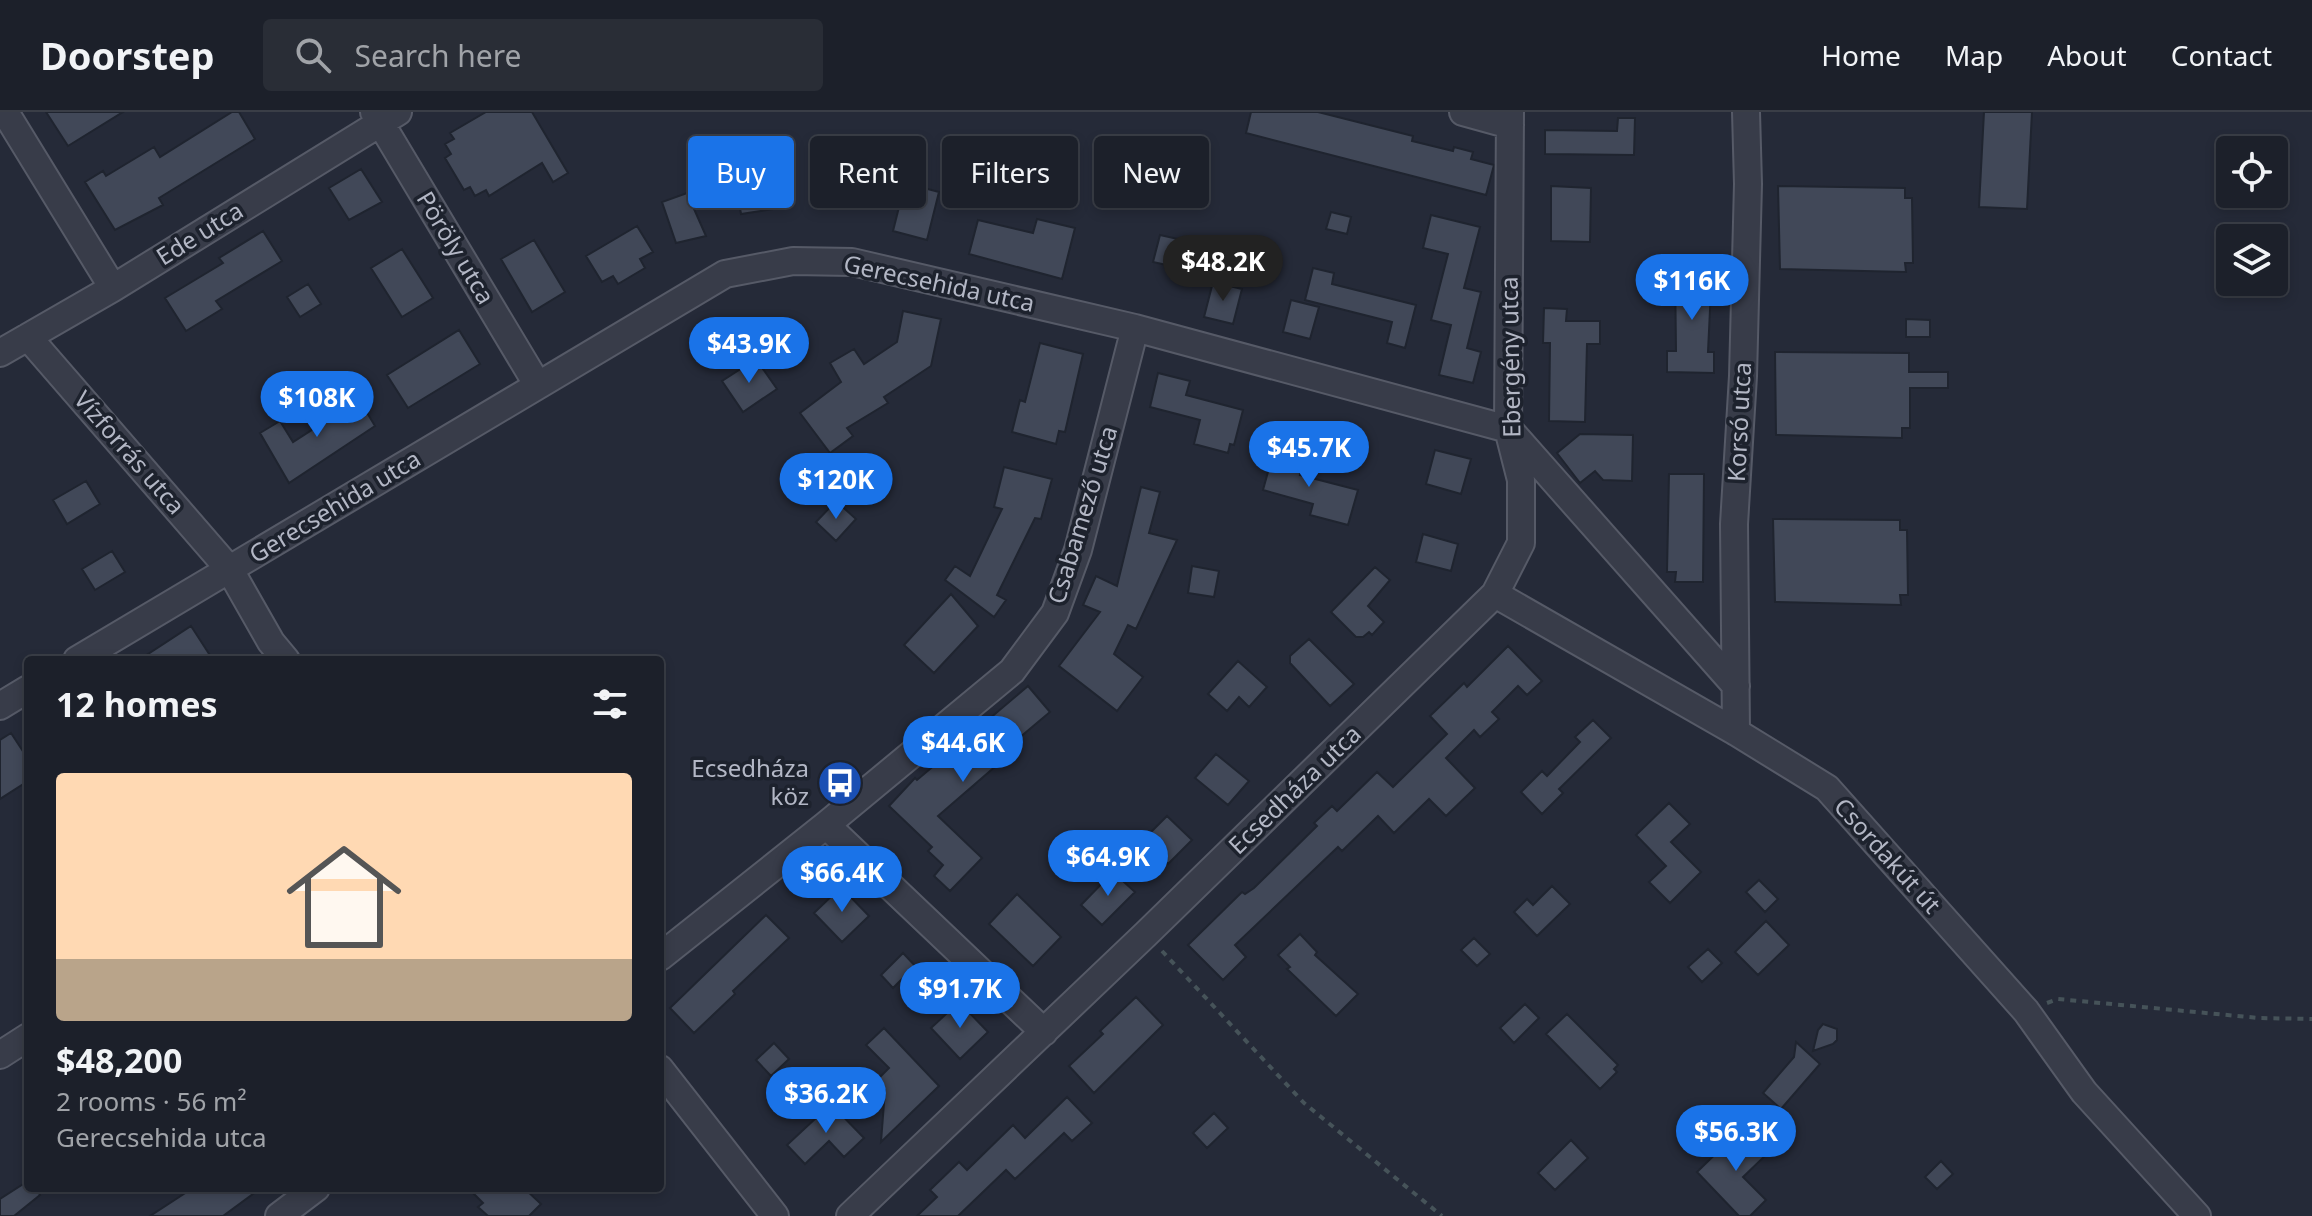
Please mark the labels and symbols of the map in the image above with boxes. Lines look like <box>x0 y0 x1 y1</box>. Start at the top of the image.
street label: Pöröly utca <box>410 185 503 310</box>
street label: Ede utca <box>150 193 249 272</box>
pin: $48.2K <box>1158 235 1288 303</box>
street label: Gerecsehida utca <box>841 246 1038 319</box>
pin: $116K <box>1636 254 1748 322</box>
street label: Ebergény utca <box>1492 276 1527 438</box>
pin: $43.9K <box>684 317 814 385</box>
street label: Korsó utca <box>1719 361 1758 483</box>
pin: $108K <box>261 371 373 439</box>
street label: Vízforrás utca <box>67 383 193 521</box>
street label: Csabamező utca <box>1039 421 1124 608</box>
pin: $45.7K <box>1244 421 1374 489</box>
street label: Gerecsehida utca <box>242 441 426 570</box>
pin: $120K <box>780 453 892 521</box>
pin: $44.6K <box>898 716 1028 784</box>
street label: Ecsedháza utca <box>1220 717 1367 861</box>
place label: Ecsedháza köz <box>691 751 809 812</box>
bus stop icon: Ecsedháza köz <box>816 759 864 807</box>
street label: Csordakút út <box>1827 790 1949 920</box>
pin: $64.9K <box>1043 830 1173 898</box>
pin: $66.4K <box>777 846 907 914</box>
pin: $91.7K <box>895 962 1025 1030</box>
pin: $36.2K <box>761 1067 891 1135</box>
pin: $56.3K <box>1671 1105 1801 1173</box>

